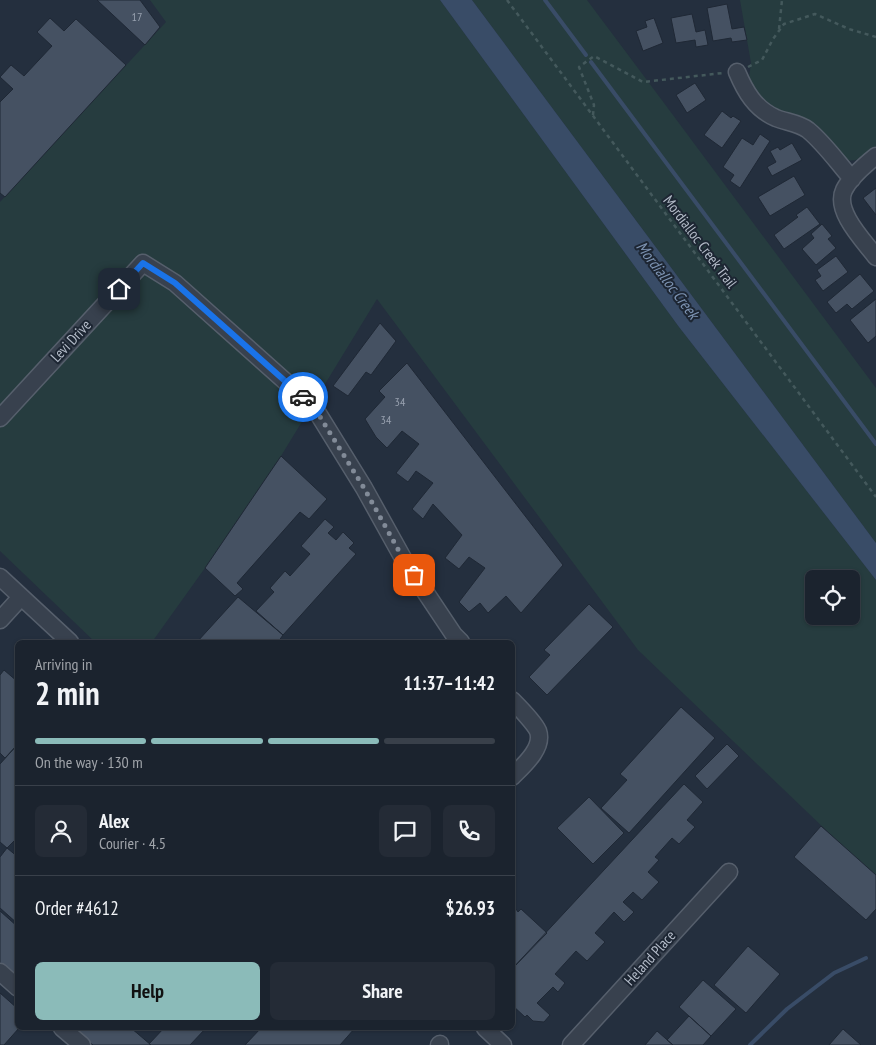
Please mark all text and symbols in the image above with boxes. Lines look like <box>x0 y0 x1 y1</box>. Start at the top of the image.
house number: 17 <box>132 9 142 24</box>
street label: Mordialloc Creek Trail <box>659 192 741 292</box>
water label: Mordialloc Creek <box>632 237 704 323</box>
pin <box>98 268 140 310</box>
icon: home <box>105 275 133 303</box>
street label: Levi Drive <box>46 316 95 366</box>
courier <box>278 372 328 422</box>
icon: car <box>289 383 317 411</box>
house number: 34 <box>395 394 406 409</box>
house number: 34 <box>381 412 392 427</box>
pin <box>393 554 435 596</box>
icon: bag <box>400 561 428 589</box>
map controls <box>805 570 860 625</box>
button: locate <box>805 570 860 625</box>
text: Arriving in <box>35 654 92 674</box>
text: 11:37–11:42 <box>403 671 495 695</box>
text: 2 min <box>35 672 100 714</box>
text: On the way · 130 m <box>35 752 143 772</box>
button: person <box>35 805 87 857</box>
button: chat <box>379 805 431 857</box>
button: phone <box>443 805 495 857</box>
text: Alex <box>99 809 129 833</box>
text: Courier · 4.5 <box>99 833 166 853</box>
text: Order #4612 <box>35 896 119 920</box>
text: $26.93 <box>446 896 495 920</box>
street label: Heland Place <box>620 926 679 989</box>
button: Help <box>35 962 260 1020</box>
button: Share <box>270 962 495 1020</box>

